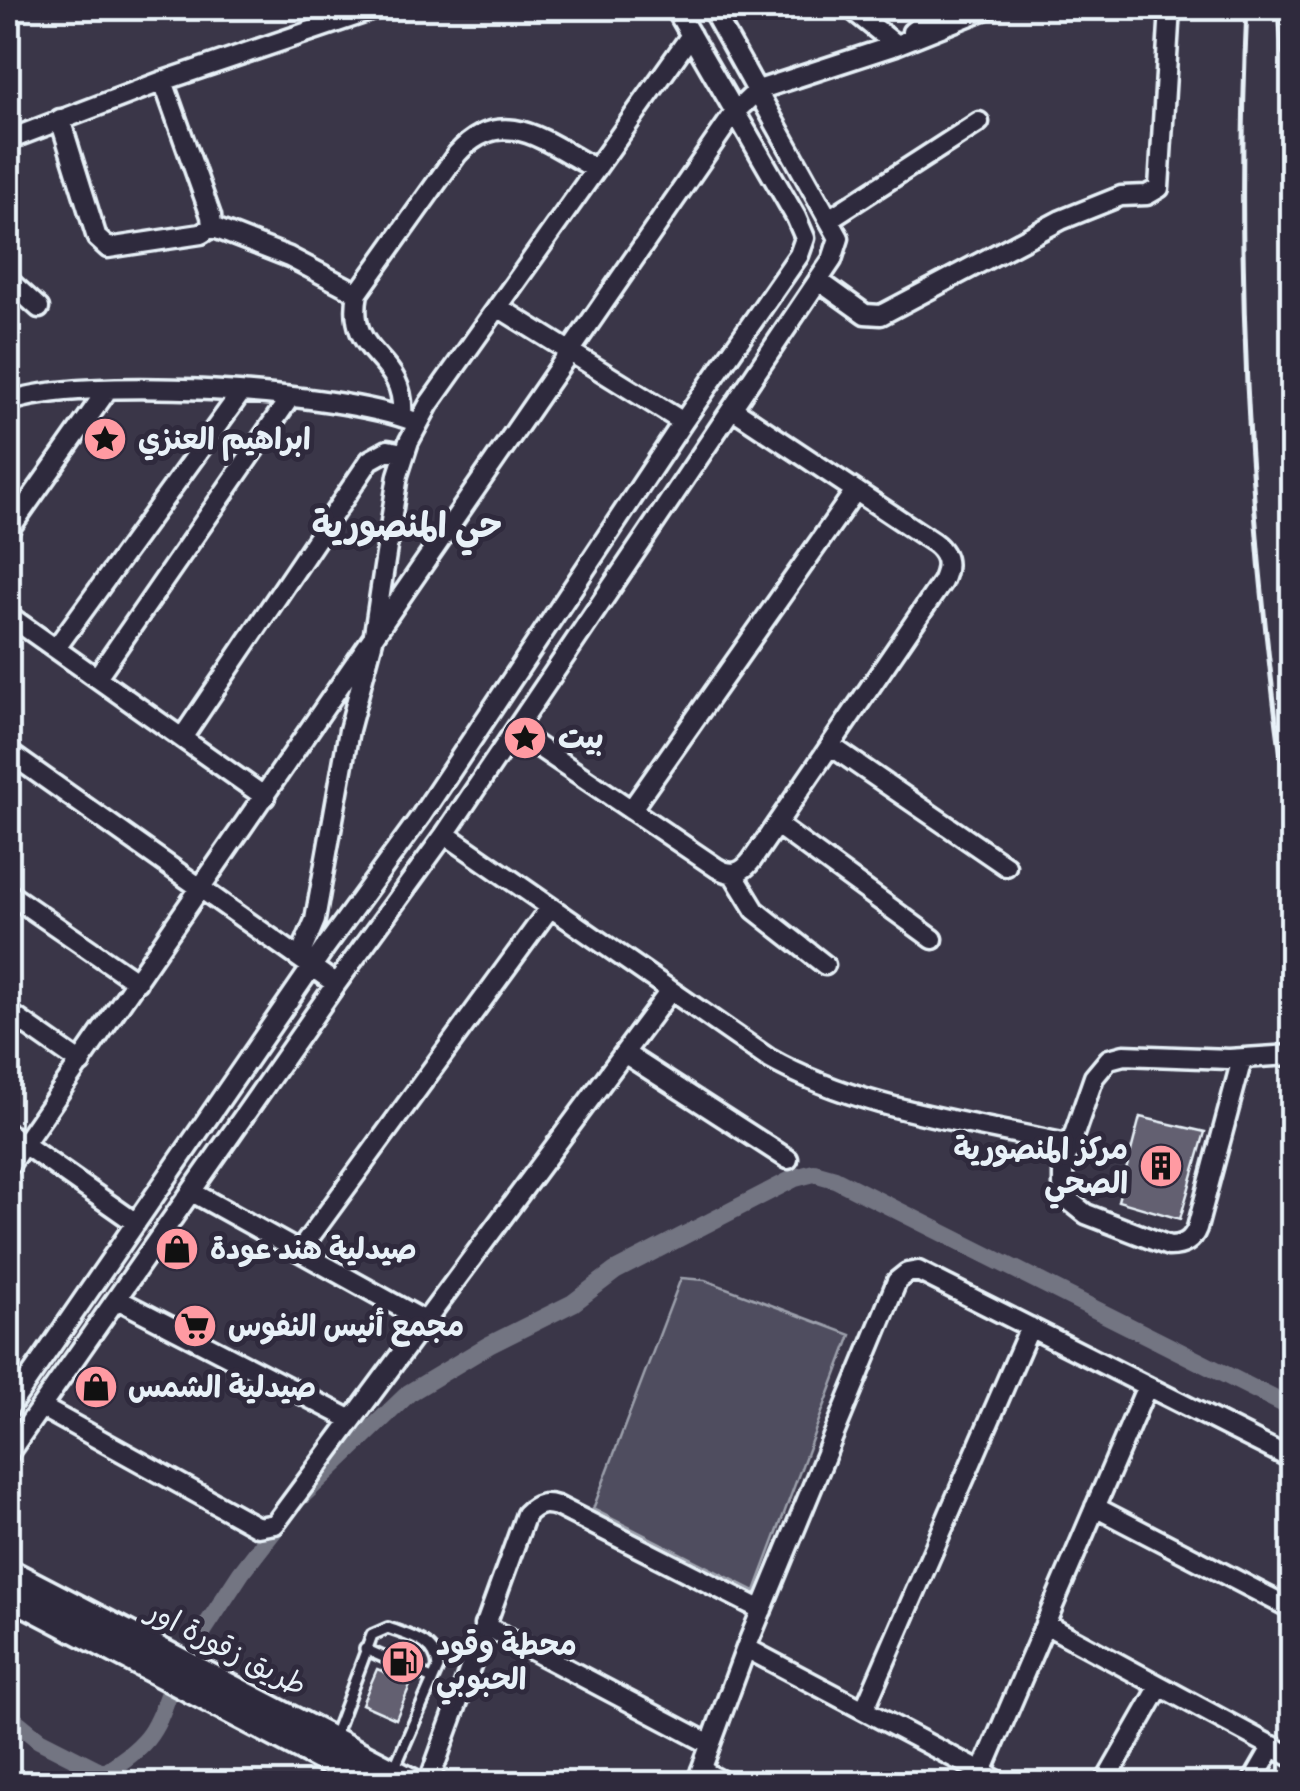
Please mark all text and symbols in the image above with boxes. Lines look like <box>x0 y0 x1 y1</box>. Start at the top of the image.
place icon: ابراهيم العنزي <box>82 416 128 462</box>
place label: ابراهيم العنزي <box>138 419 311 461</box>
district label: حي المنصورية <box>312 502 502 556</box>
place icon: بيت <box>502 715 548 761</box>
place label: بيت <box>558 718 604 756</box>
place label: مركز المنصورية الصحي <box>953 1129 1128 1209</box>
building icon: مركز المنصورية الصحي <box>1138 1143 1184 1189</box>
shop icon: صيدلية هند عودة <box>154 1226 200 1272</box>
place label: صيدلية هند عودة <box>210 1229 417 1268</box>
supermarket icon: مجمع أنيس النفوس <box>172 1303 218 1349</box>
place label: مجمع أنيس النفوس <box>228 1306 464 1347</box>
shop icon: صيدلية الشمس <box>73 1364 119 1410</box>
place label: صيدلية الشمس <box>128 1367 316 1405</box>
street label: طريق زقورة اور <box>139 1589 314 1704</box>
place label: محطة وقود الحبوبي <box>436 1625 577 1705</box>
fuel station icon: محطة وقود الحبوبي <box>380 1639 426 1685</box>

